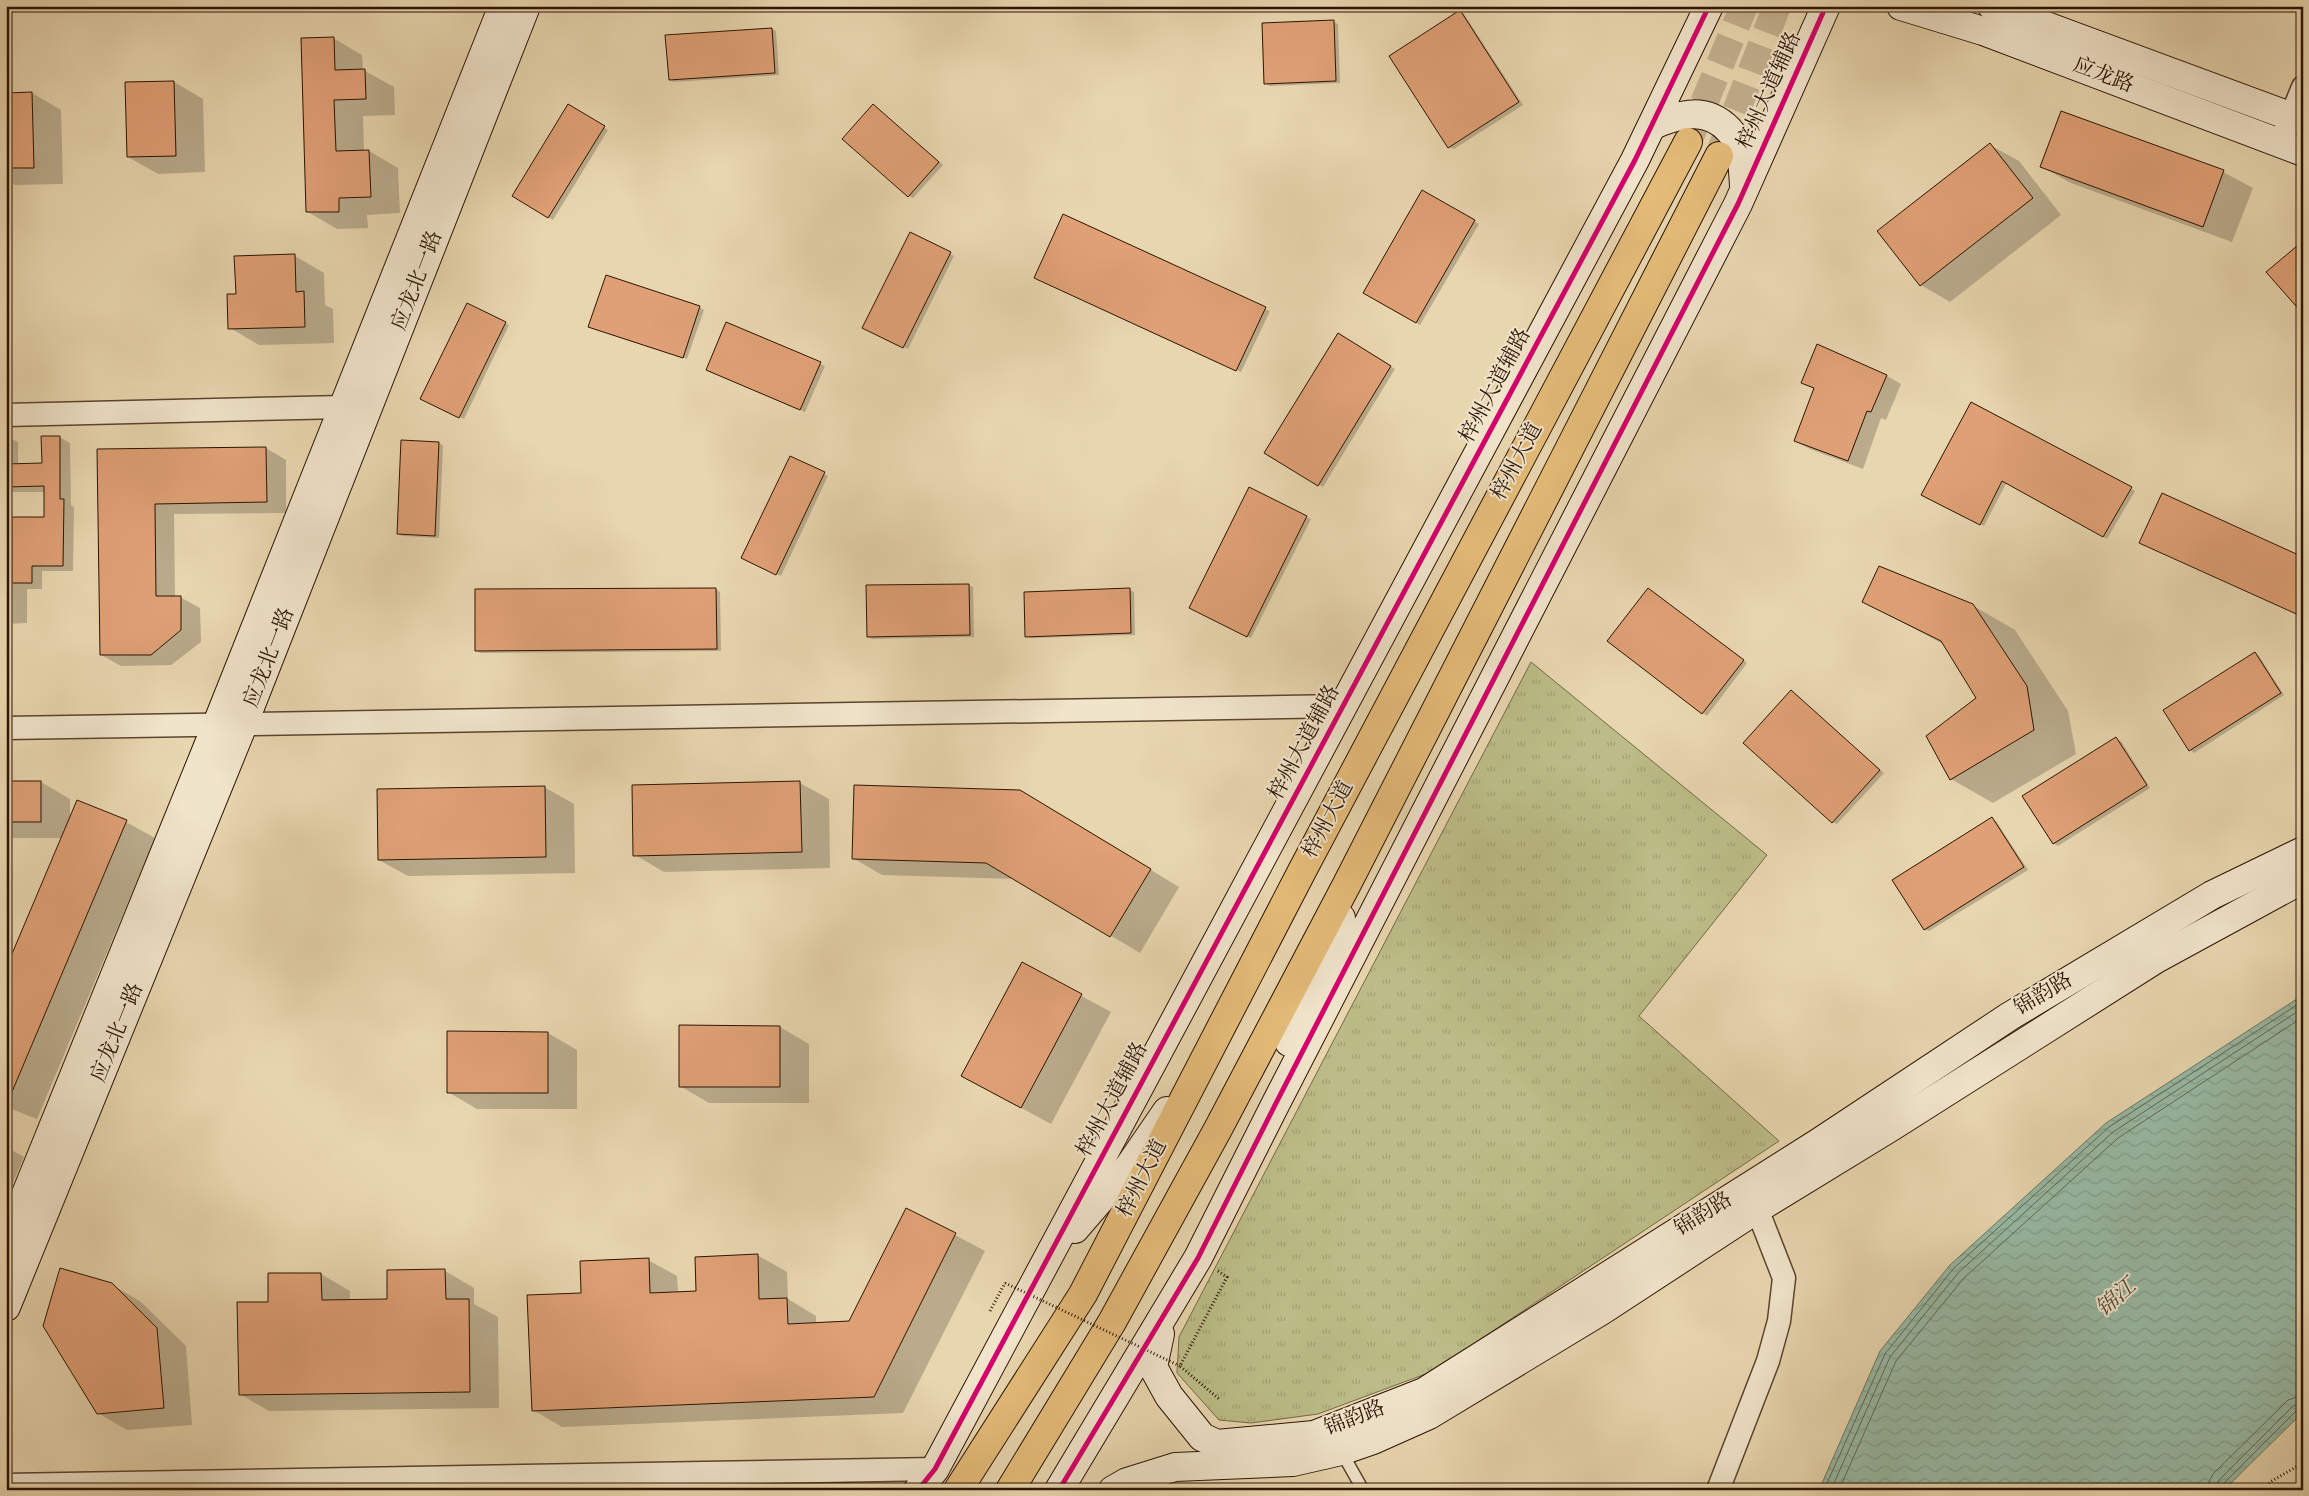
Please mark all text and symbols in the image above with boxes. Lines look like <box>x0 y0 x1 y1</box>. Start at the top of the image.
street label: 梓州大道辅路 <box>1731 27 1809 155</box>
street label: 应龙路 <box>2068 51 2138 101</box>
street label: 应龙北一路 <box>385 227 451 335</box>
street label: 梓州大道辅路 <box>1453 323 1539 449</box>
street label: 梓州大道 <box>1485 418 1551 506</box>
street label: 应龙北一路 <box>237 604 303 712</box>
street label: 梓州大道辅路 <box>1262 680 1348 806</box>
street label: 梓州大道 <box>1296 776 1362 864</box>
street label: 锦韵路 <box>2009 966 2079 1024</box>
street label: 应龙北一路 <box>84 979 152 1087</box>
street label: 梓州大道辅路 <box>1070 1037 1156 1163</box>
street label: 梓州大道 <box>1111 1135 1175 1223</box>
street label: 锦韵路 <box>1669 1186 1739 1244</box>
water label: 锦江 <box>2090 1271 2146 1326</box>
street label: 锦韵路 <box>1320 1394 1390 1444</box>

